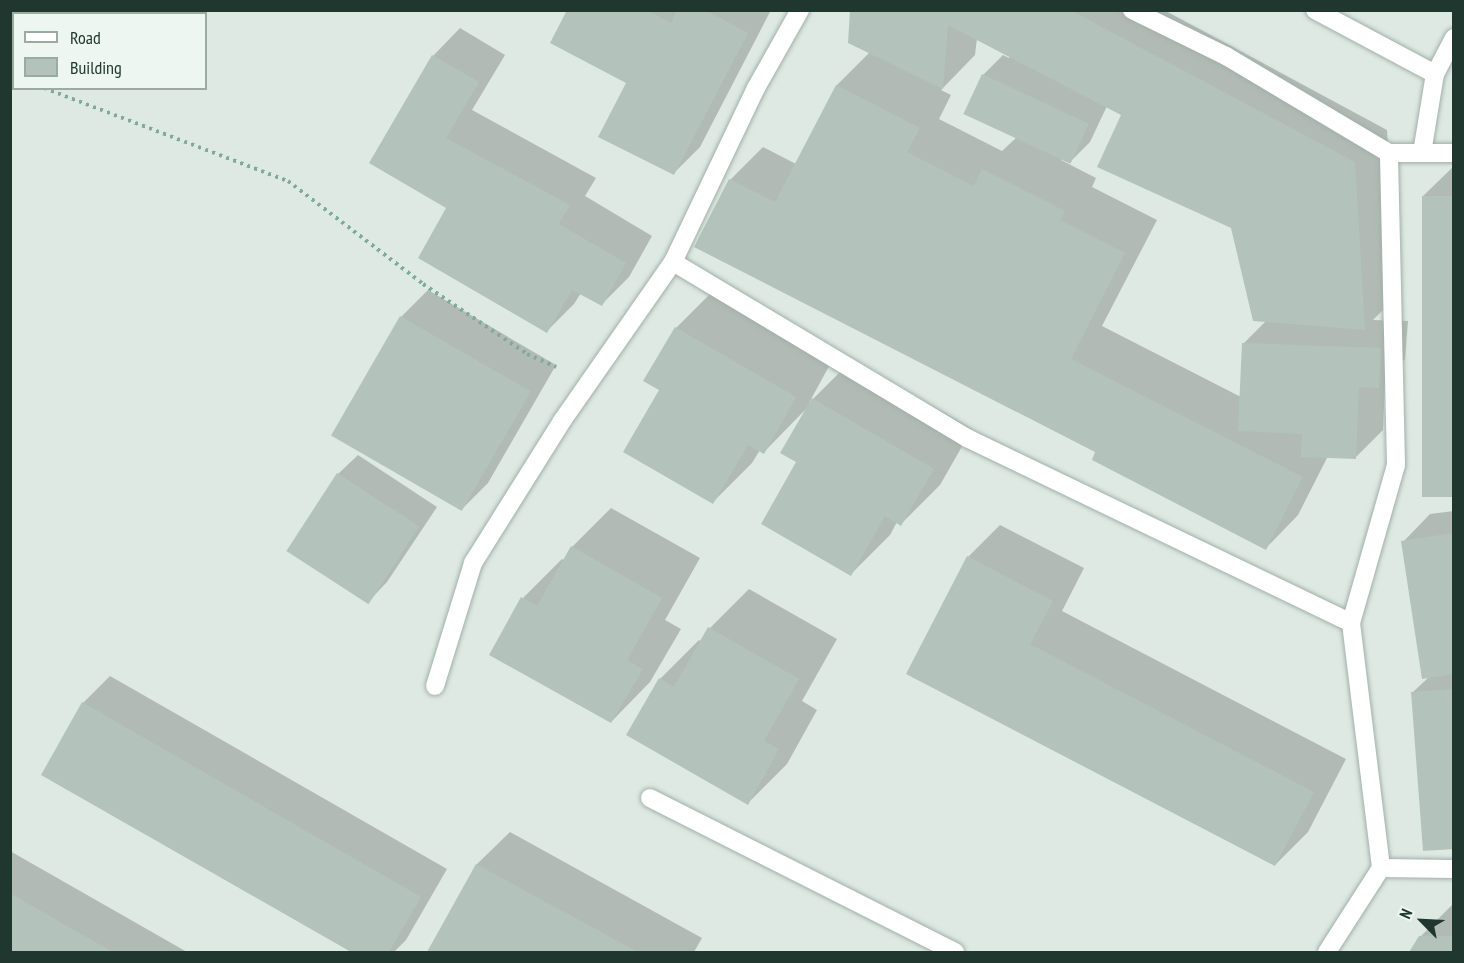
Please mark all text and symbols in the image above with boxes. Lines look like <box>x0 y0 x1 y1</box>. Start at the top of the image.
legend <box>12 12 207 90</box>
text: Road <box>70 26 101 49</box>
text: Building <box>70 56 122 79</box>
north arrow <box>1392 891 1452 951</box>
text: N <box>1395 906 1416 922</box>

